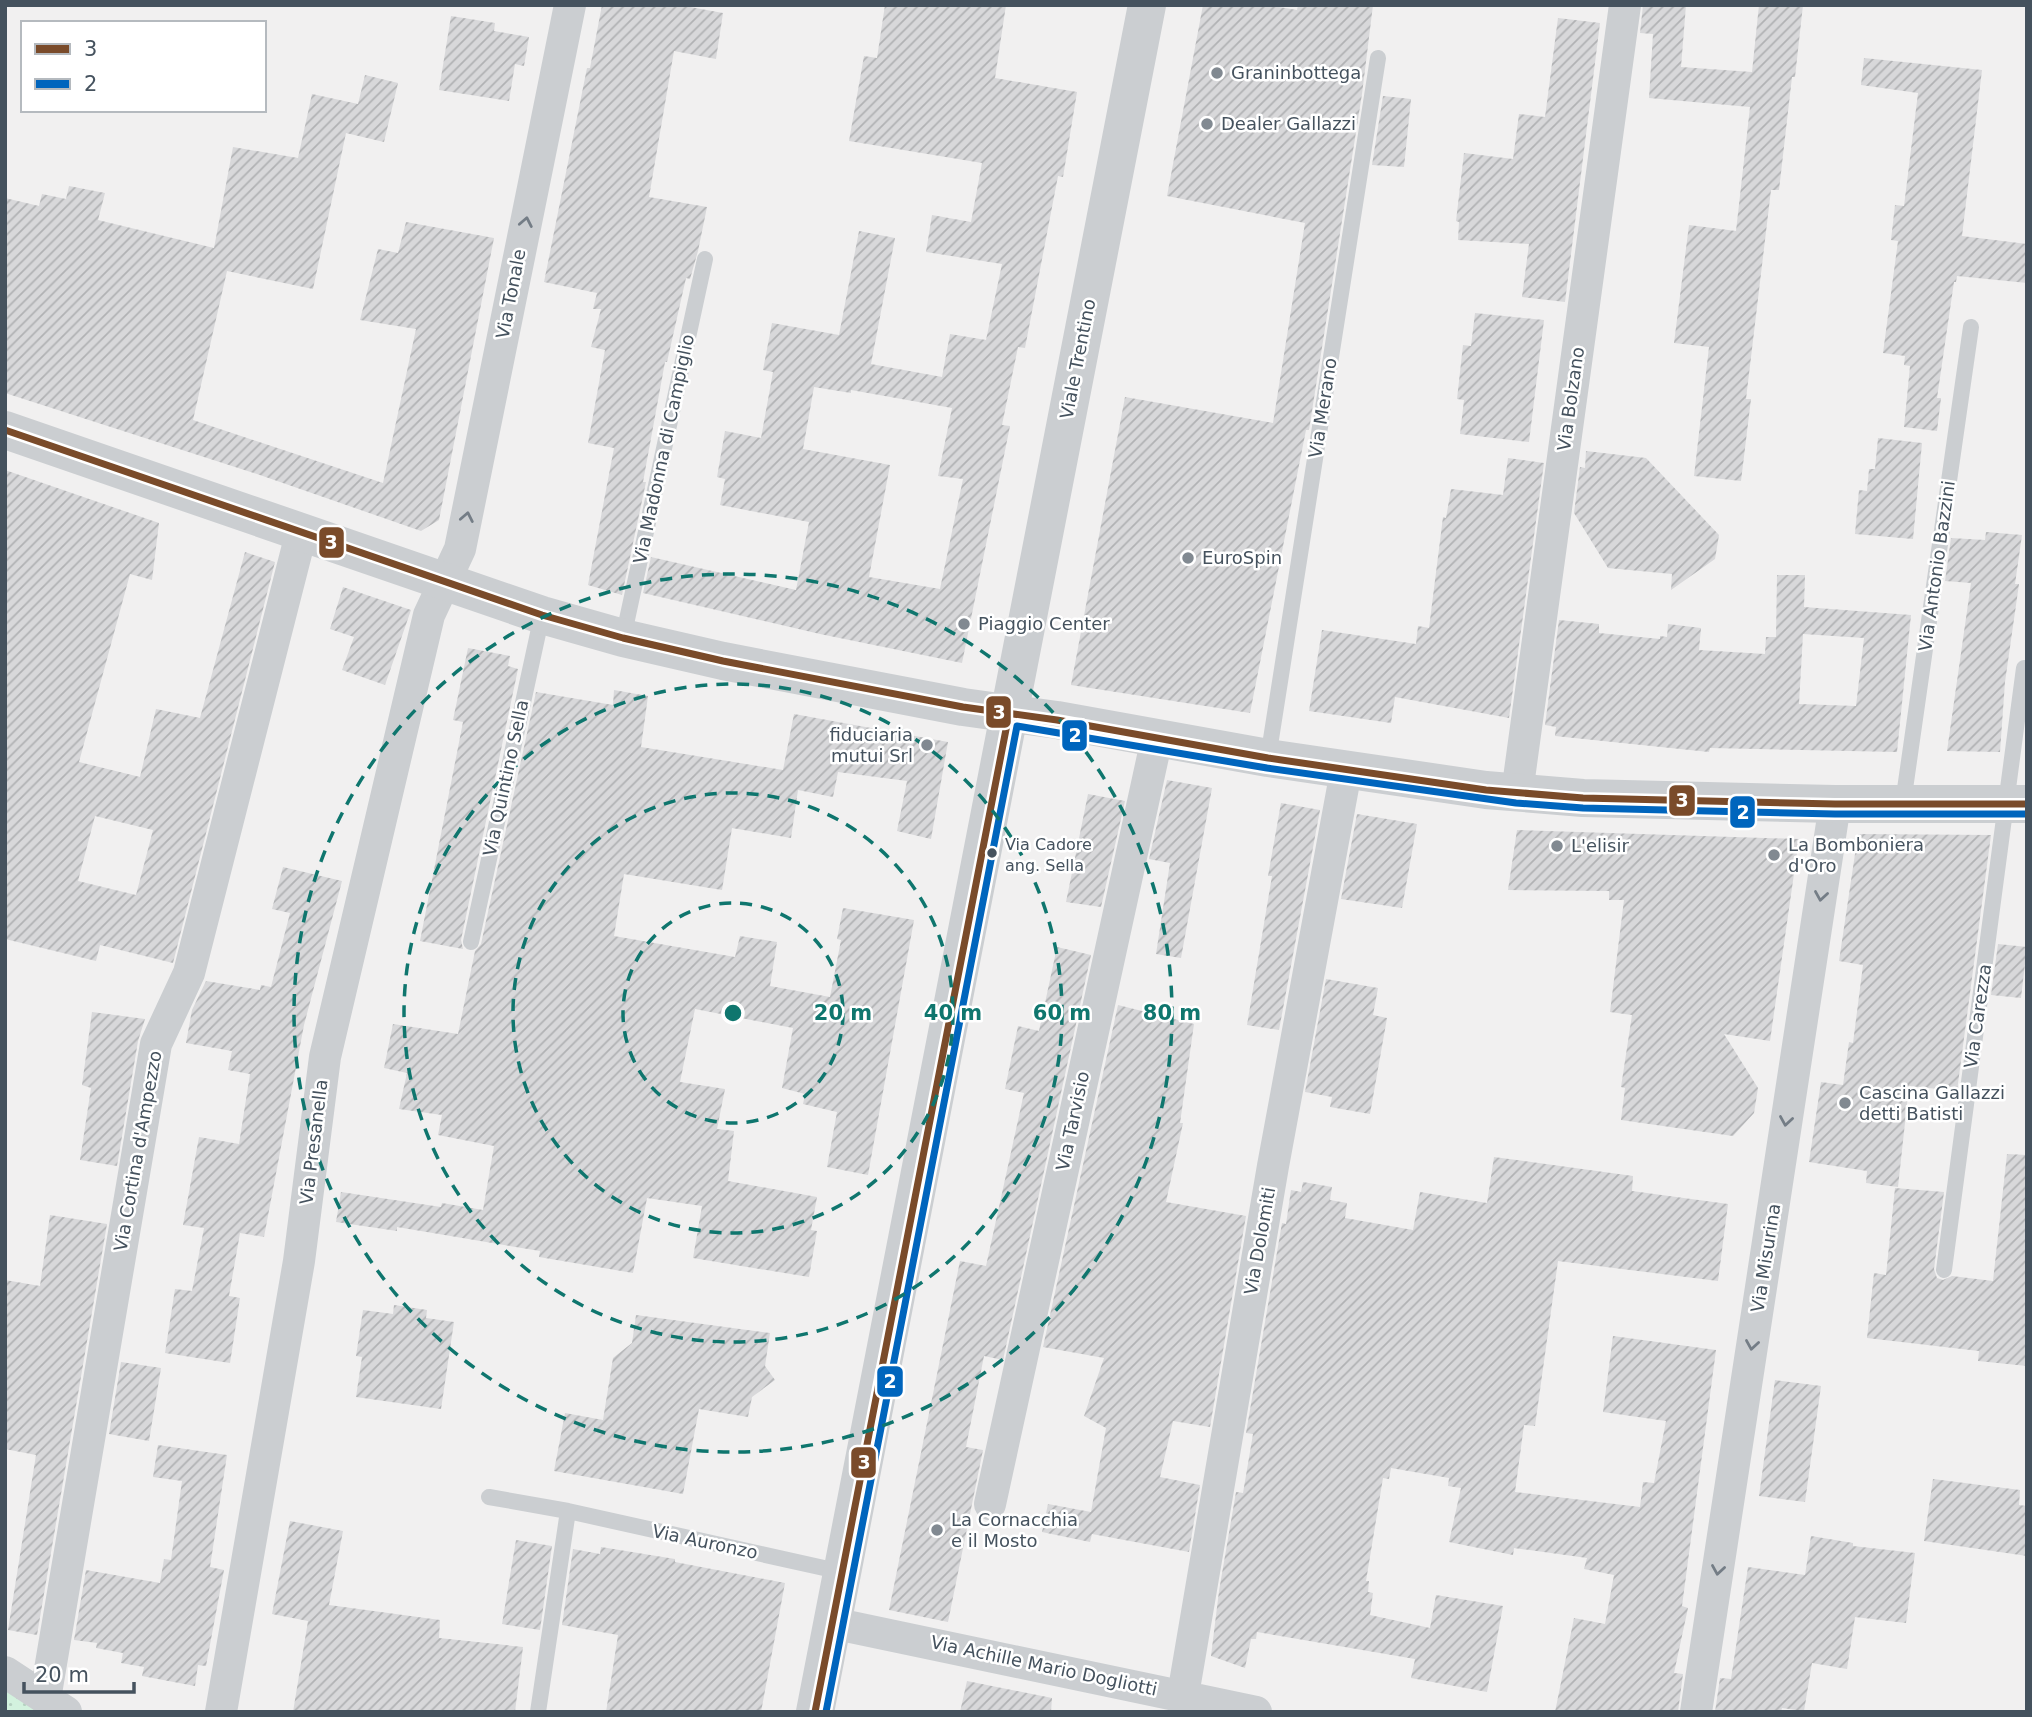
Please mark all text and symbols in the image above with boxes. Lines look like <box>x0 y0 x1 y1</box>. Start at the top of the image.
legend <box>21 21 266 112</box>
text: 3 <box>84 37 97 61</box>
place label: Graninbottega <box>1231 62 1361 83</box>
marker: Graninbottega <box>1209 65 1225 81</box>
text: 2 <box>84 72 97 96</box>
place label: Dealer Gallazzi <box>1221 113 1356 134</box>
marker: Dealer Gallazzi <box>1199 116 1215 132</box>
one-way arrow <box>518 216 533 228</box>
street label: Via Tonale <box>492 247 530 341</box>
street label: Viale Trentino <box>1056 297 1099 421</box>
street label: Via Madonna di Campiglio <box>629 332 698 566</box>
street label: Via Bolzano <box>1553 346 1588 452</box>
street label: Via Merano <box>1304 356 1341 460</box>
street label: Via Antonio Bazzini <box>1914 479 1959 653</box>
one-way arrow <box>458 511 473 523</box>
line badge: 3 <box>318 526 345 559</box>
text: 3 <box>324 531 338 553</box>
place label: EuroSpin <box>1202 547 1282 568</box>
marker: EuroSpin <box>1180 550 1196 566</box>
place label: Piaggio Center <box>978 613 1110 634</box>
marker: Piaggio Center <box>956 616 972 632</box>
line badge: 3 <box>985 695 1012 729</box>
street label: Via Quintino Sella <box>479 698 532 858</box>
text: 3 <box>992 701 1006 723</box>
line badge: 2 <box>1061 719 1088 752</box>
place label: fiduciaria mutui Srl <box>829 724 913 766</box>
text: 2 <box>1068 724 1082 746</box>
marker: fiduciaria mutui Srl <box>919 737 935 753</box>
line badge: 3 <box>1668 784 1696 817</box>
text: 3 <box>1675 789 1689 811</box>
line badge: 2 <box>1729 795 1756 829</box>
text: 2 <box>1736 801 1750 823</box>
place label: La Bomboniera d'Oro <box>1788 834 1924 876</box>
place label: Via Cadore ang. Sella <box>1005 835 1092 875</box>
place label: L'elisir <box>1571 835 1629 856</box>
marker: L'elisir <box>1549 838 1565 854</box>
marker: Via Cadore ang. Sella <box>985 846 999 860</box>
marker: La Bomboniera d'Oro <box>1766 847 1782 863</box>
one-way arrow <box>1814 890 1829 902</box>
street label: Via Carezza <box>1960 962 1995 1070</box>
centre of rings <box>721 1001 745 1025</box>
text: 20 m <box>814 1001 872 1025</box>
text: 40 m <box>924 1001 982 1025</box>
text: 60 m <box>1033 1001 1091 1025</box>
text: 80 m <box>1143 1001 1201 1025</box>
street label: Via Cortina d'Ampezzo <box>109 1049 166 1253</box>
street label: Via Tarvisio <box>1052 1069 1093 1173</box>
street label: Via Presanella <box>295 1078 332 1206</box>
place label: Cascina Gallazzi detti Batisti <box>1859 1082 2005 1124</box>
marker: Cascina Gallazzi detti Batisti <box>1837 1095 1853 1111</box>
one-way arrow <box>1779 1115 1794 1126</box>
street label: Via Dolomiti <box>1240 1185 1279 1296</box>
street label: Via Misurina <box>1747 1202 1784 1314</box>
one-way arrow <box>1745 1340 1760 1351</box>
line badge: 2 <box>876 1365 904 1398</box>
text: 2 <box>883 1370 897 1392</box>
line badge: 3 <box>850 1446 877 1479</box>
text: 3 <box>857 1451 871 1473</box>
place label: La Cornacchia e il Mosto <box>951 1509 1078 1551</box>
street label: Via Auronzo <box>650 1520 760 1563</box>
marker: La Cornacchia e il Mosto <box>929 1522 945 1538</box>
one-way arrow <box>1711 1564 1726 1576</box>
street label: Via Achille Mario Dogliotti <box>929 1631 1159 1700</box>
scale bar <box>24 1650 135 1694</box>
text: 20 m <box>35 1663 89 1687</box>

